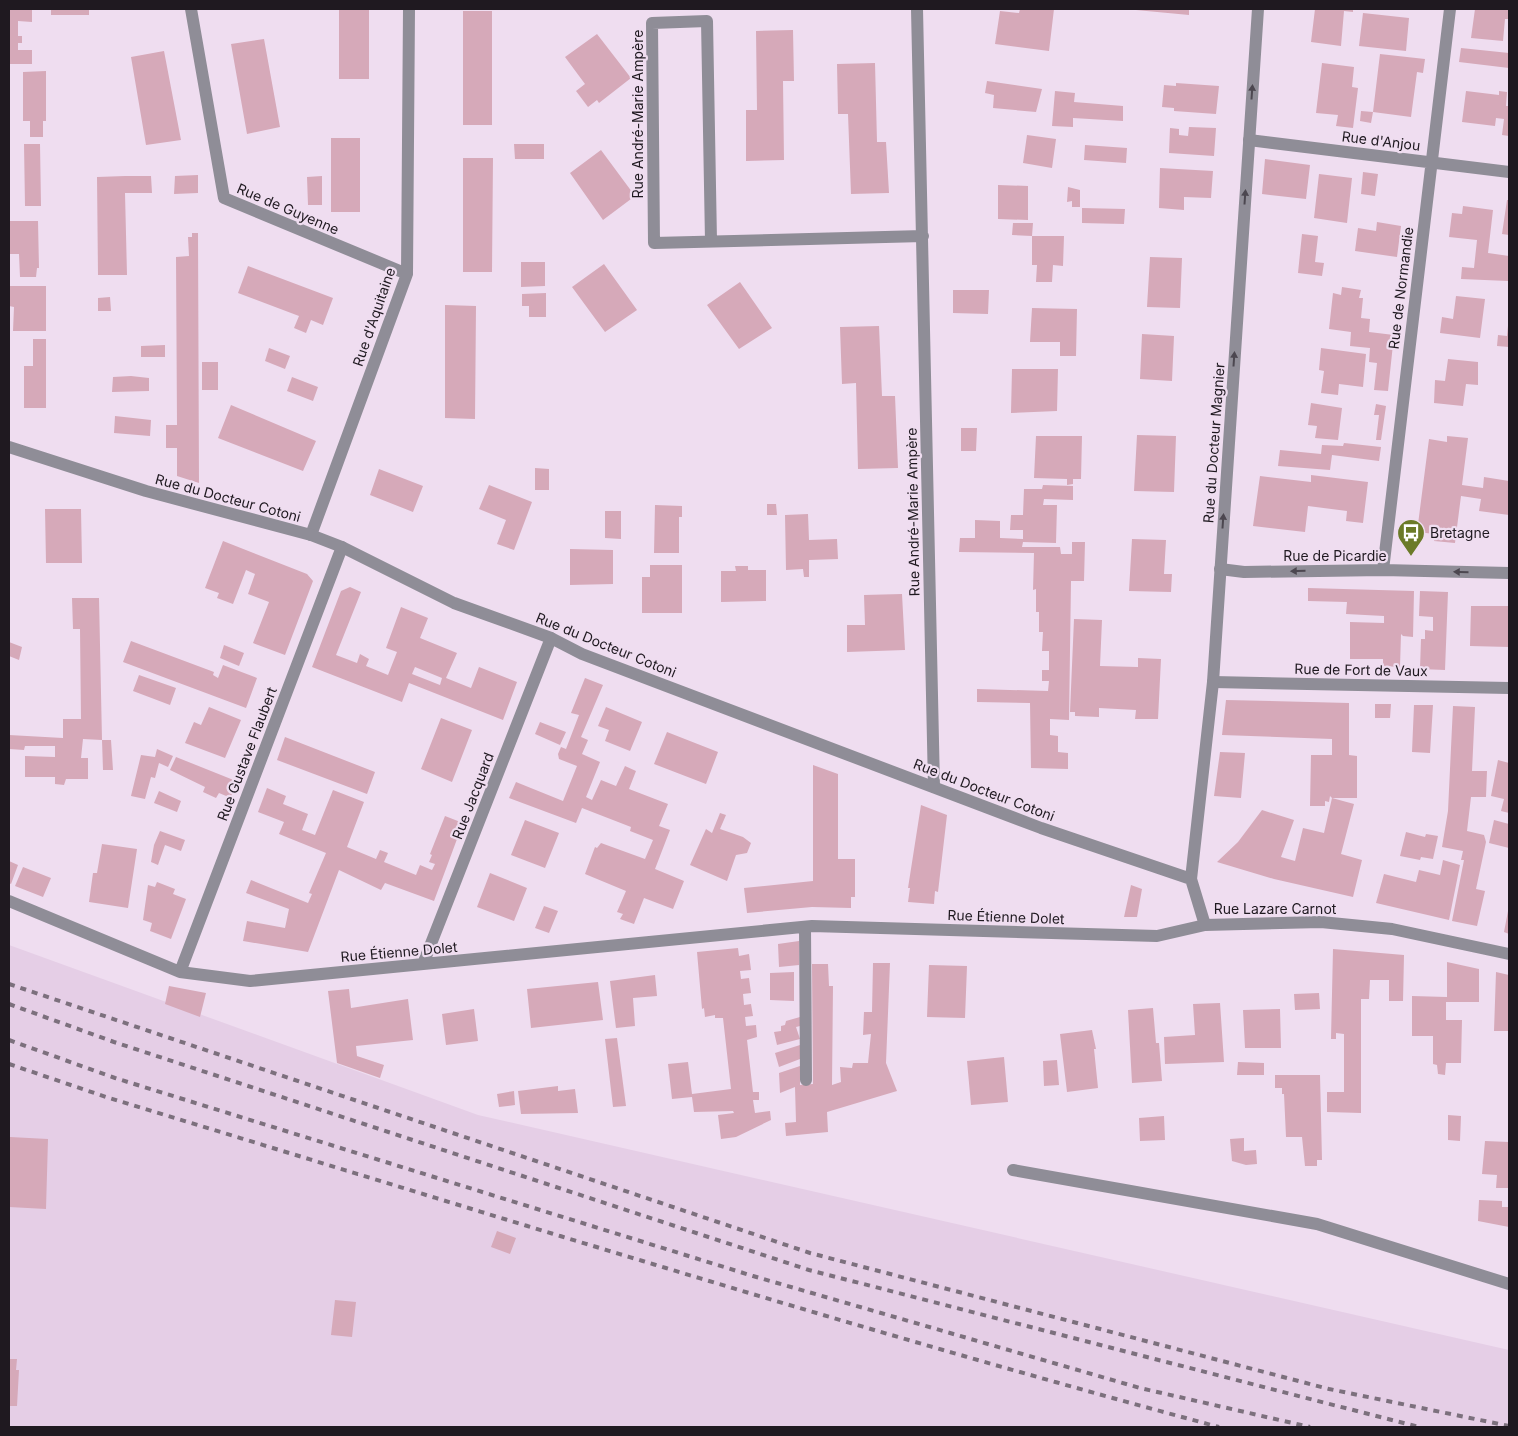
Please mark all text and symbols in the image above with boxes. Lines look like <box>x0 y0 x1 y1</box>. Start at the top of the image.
street label: Rue André-Marie Ampère <box>629 30 646 198</box>
one-way arrow <box>1249 84 1257 100</box>
street label: Rue d'Anjou <box>1341 127 1421 154</box>
street label: Rue de Guyenne <box>235 179 342 238</box>
one-way arrow <box>1242 188 1250 204</box>
street label: Rue de Normandie <box>1385 226 1416 350</box>
street label: Rue d'Aquitaine <box>349 265 398 368</box>
one-way arrow <box>1231 350 1239 366</box>
street label: Rue du Docteur Magnier <box>1199 362 1228 524</box>
street label: Rue André-Marie Ampère <box>903 427 922 597</box>
street label: Rue du Docteur Cotoni <box>154 470 303 525</box>
one-way arrow <box>1220 513 1228 529</box>
bus stop icon: Bretagne <box>1396 518 1426 557</box>
place label: Bretagne <box>1430 524 1490 541</box>
street label: Rue de Picardie <box>1283 547 1387 564</box>
one-way arrow <box>1290 567 1306 575</box>
one-way arrow <box>1452 568 1468 576</box>
street label: Rue du Docteur Cotoni <box>534 609 679 680</box>
street label: Rue de Fort de Vaux <box>1294 660 1428 679</box>
street label: Rue Gustave Flaubert <box>213 684 280 823</box>
street label: Rue Jacquard <box>448 750 497 842</box>
street label: Rue du Docteur Cotoni <box>911 755 1057 824</box>
street label: Rue Lazare Carnot <box>1214 900 1337 917</box>
street label: Rue Étienne Dolet <box>947 906 1065 927</box>
street label: Rue Étienne Dolet <box>340 938 458 965</box>

